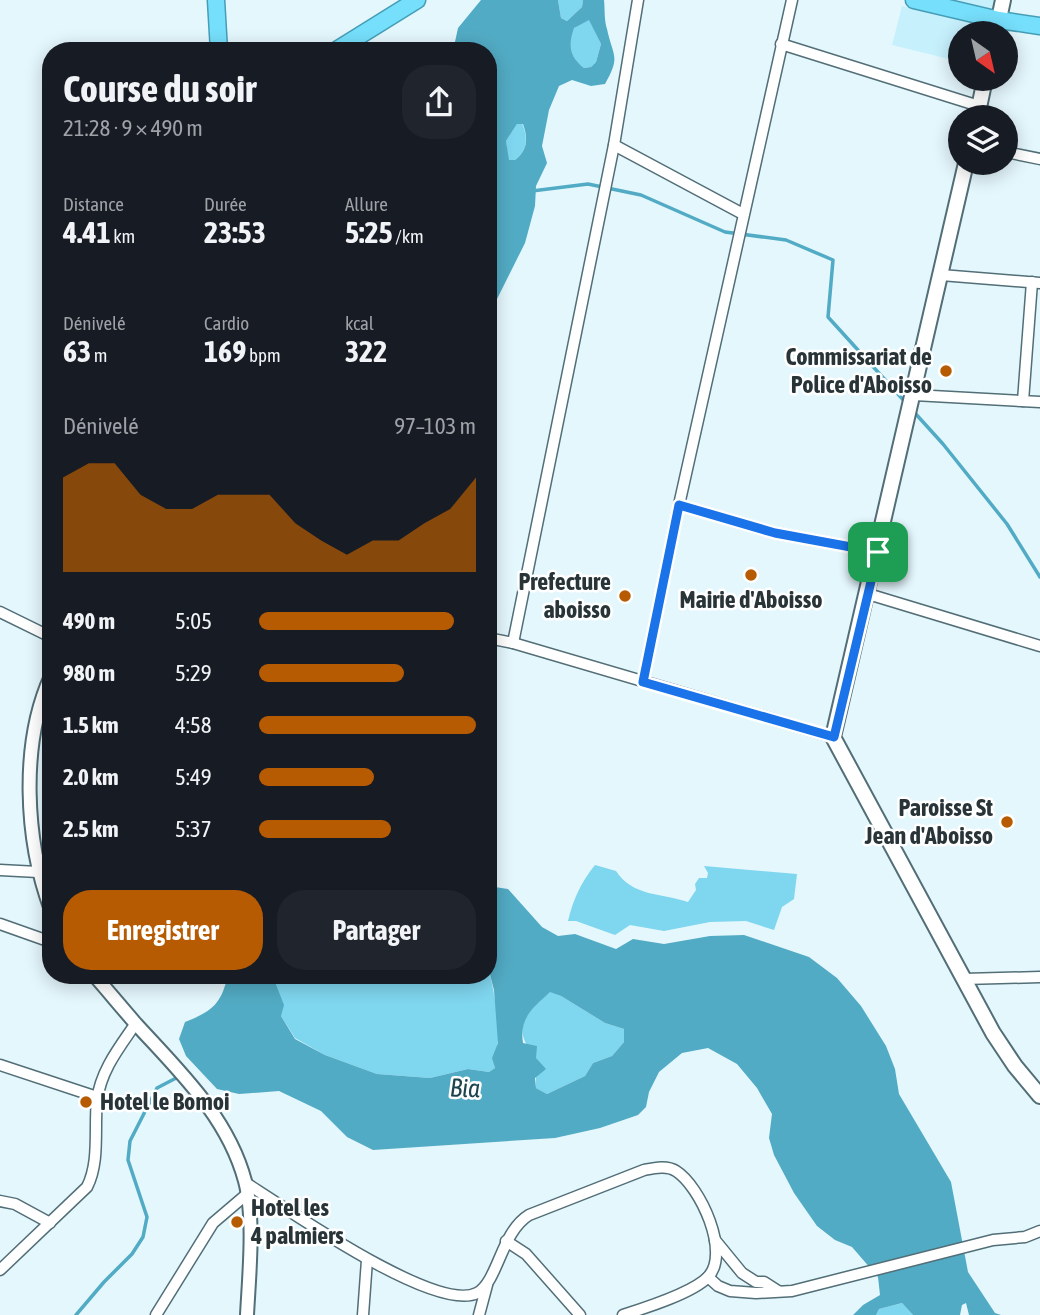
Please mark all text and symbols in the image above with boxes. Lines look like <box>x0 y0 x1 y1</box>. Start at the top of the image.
north arrow <box>948 21 1018 91</box>
map controls <box>948 21 1018 175</box>
button: share <box>402 65 476 139</box>
text: Course du soir <box>63 67 256 110</box>
button: layers <box>948 105 1018 175</box>
text: 21:28 · 9 × 490 m <box>63 115 203 141</box>
text: Distance <box>63 193 124 215</box>
text: Durée <box>204 193 247 215</box>
text: Allure <box>345 193 388 215</box>
text: 4.41 <box>63 215 111 249</box>
text: 23:53 <box>204 215 266 249</box>
text: 5:25 <box>345 215 393 249</box>
text: km <box>111 225 135 247</box>
text: /km <box>393 225 424 247</box>
text: Dénivelé <box>63 312 126 334</box>
text: Cardio <box>204 312 249 334</box>
text: kcal <box>345 312 374 334</box>
text: 63 <box>63 334 91 368</box>
text: 169 <box>204 334 246 368</box>
text: 322 <box>345 334 387 368</box>
place label: Commissariat de Police d'Aboisso <box>786 343 932 398</box>
text: m <box>91 344 108 366</box>
text: bpm <box>246 344 281 366</box>
marker: Commissariat de Police d'Aboisso <box>938 363 954 379</box>
text: Dénivelé <box>63 413 139 439</box>
text: 97–103 m <box>394 413 476 439</box>
pin <box>848 522 908 582</box>
icon: arrive <box>859 533 897 571</box>
marker: Mairie d'Aboisso <box>743 567 759 583</box>
place label: Prefecture aboisso <box>519 568 611 623</box>
place label: Mairie d'Aboisso <box>679 586 823 613</box>
marker: Prefecture aboisso <box>617 588 633 604</box>
text: 490 m <box>63 608 115 634</box>
text: 5:05 <box>175 608 212 634</box>
text: 980 m <box>63 660 115 686</box>
text: 5:29 <box>175 660 212 686</box>
text: 1.5 km <box>63 712 119 738</box>
text: 4:58 <box>175 712 212 738</box>
text: 2.0 km <box>63 764 119 790</box>
text: 5:49 <box>175 764 212 790</box>
place label: Paroisse St Jean d'Aboisso <box>864 794 993 849</box>
marker: Paroisse St Jean d'Aboisso <box>999 814 1015 830</box>
text: 2.5 km <box>63 816 119 842</box>
text: 5:37 <box>175 816 212 842</box>
button: Enregistrer <box>63 890 263 970</box>
button: Partager <box>277 890 476 970</box>
water label: Bia <box>449 1072 481 1104</box>
place label: Hotel le Bomoi <box>100 1088 229 1115</box>
marker: Hotel le Bomoi <box>78 1094 94 1110</box>
place label: Hotel les 4 palmiers <box>250 1194 344 1249</box>
marker: Hotel les 4 palmiers <box>229 1214 245 1230</box>

